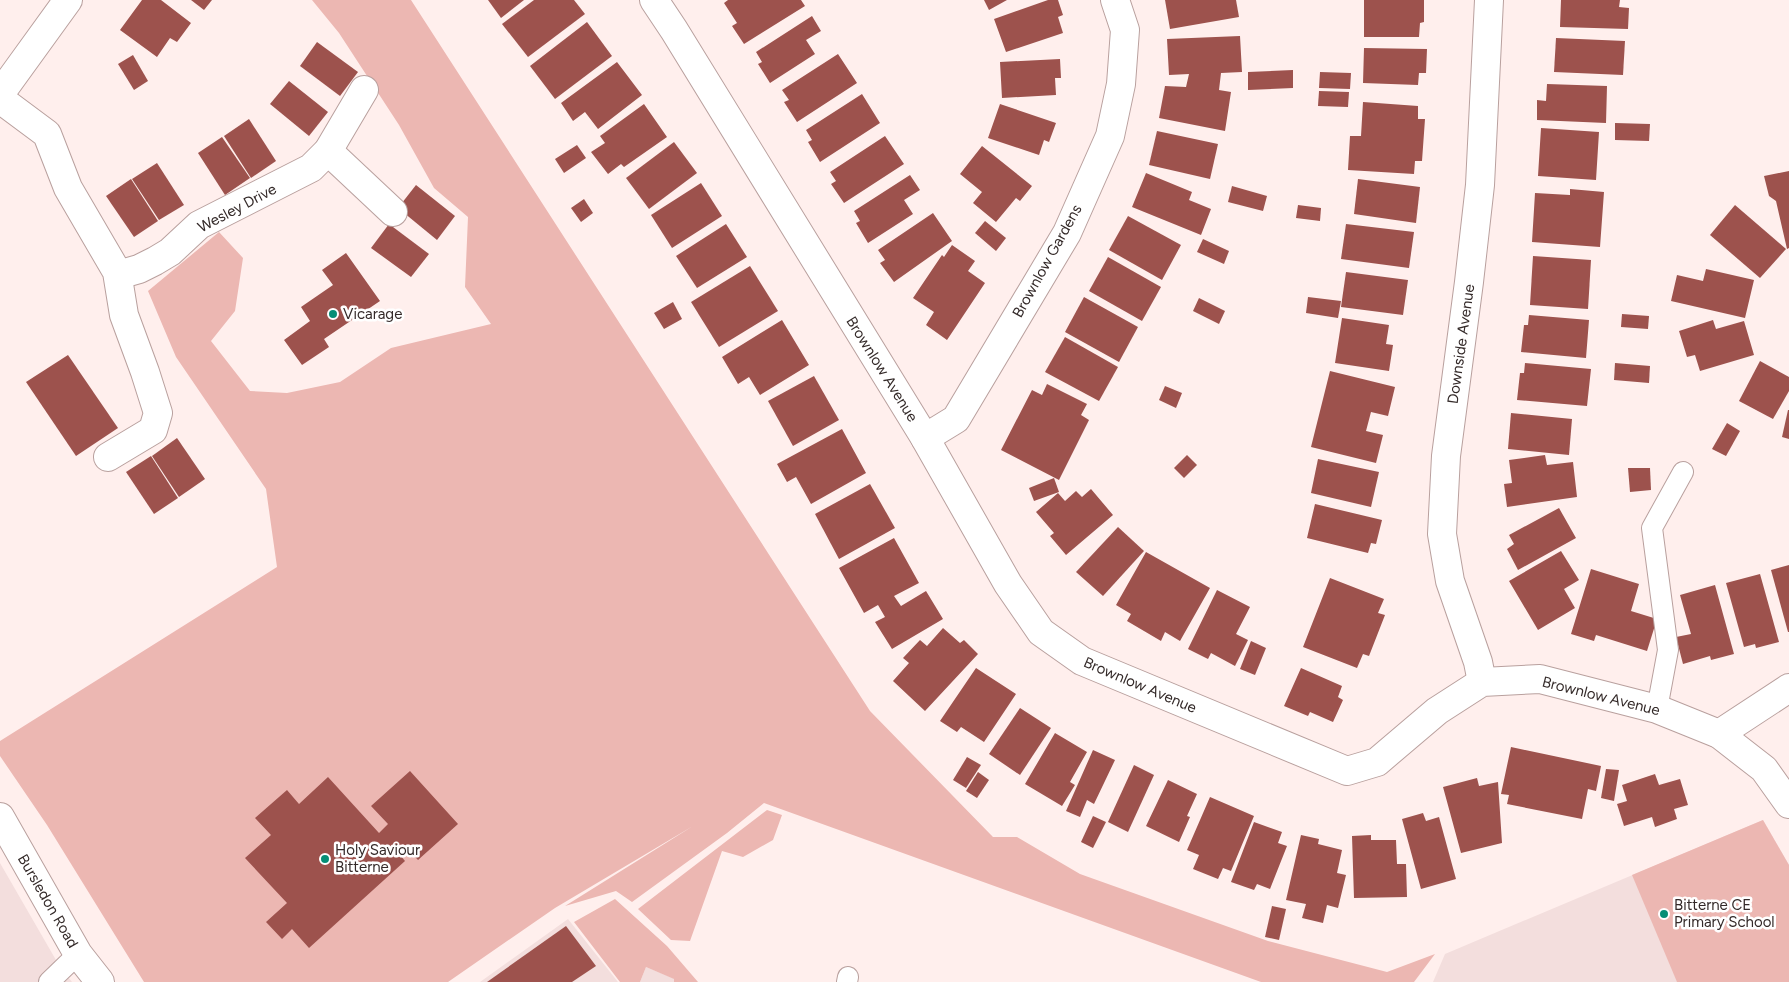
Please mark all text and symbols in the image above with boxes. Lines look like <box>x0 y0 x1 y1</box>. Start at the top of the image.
street label: Wesley Drive <box>195 180 279 236</box>
street label: Brownlow Gardens <box>1008 201 1086 321</box>
street label: Downside Avenue <box>1444 283 1478 405</box>
place label: Vicarage <box>343 305 402 323</box>
marker: Vicarage <box>327 308 339 320</box>
street label: Brownlow Avenue <box>842 313 922 425</box>
street label: Brownlow Avenue <box>1081 653 1199 717</box>
street label: Brownlow Avenue <box>1540 673 1662 719</box>
place label: Holy Saviour Bitterne <box>335 841 420 876</box>
street label: Bursledon Road <box>14 851 82 951</box>
marker: Holy Saviour Bitterne <box>319 853 331 865</box>
place label: Bitterne CE Primary School <box>1674 896 1775 931</box>
marker: Bitterne CE Primary School <box>1658 908 1670 920</box>

